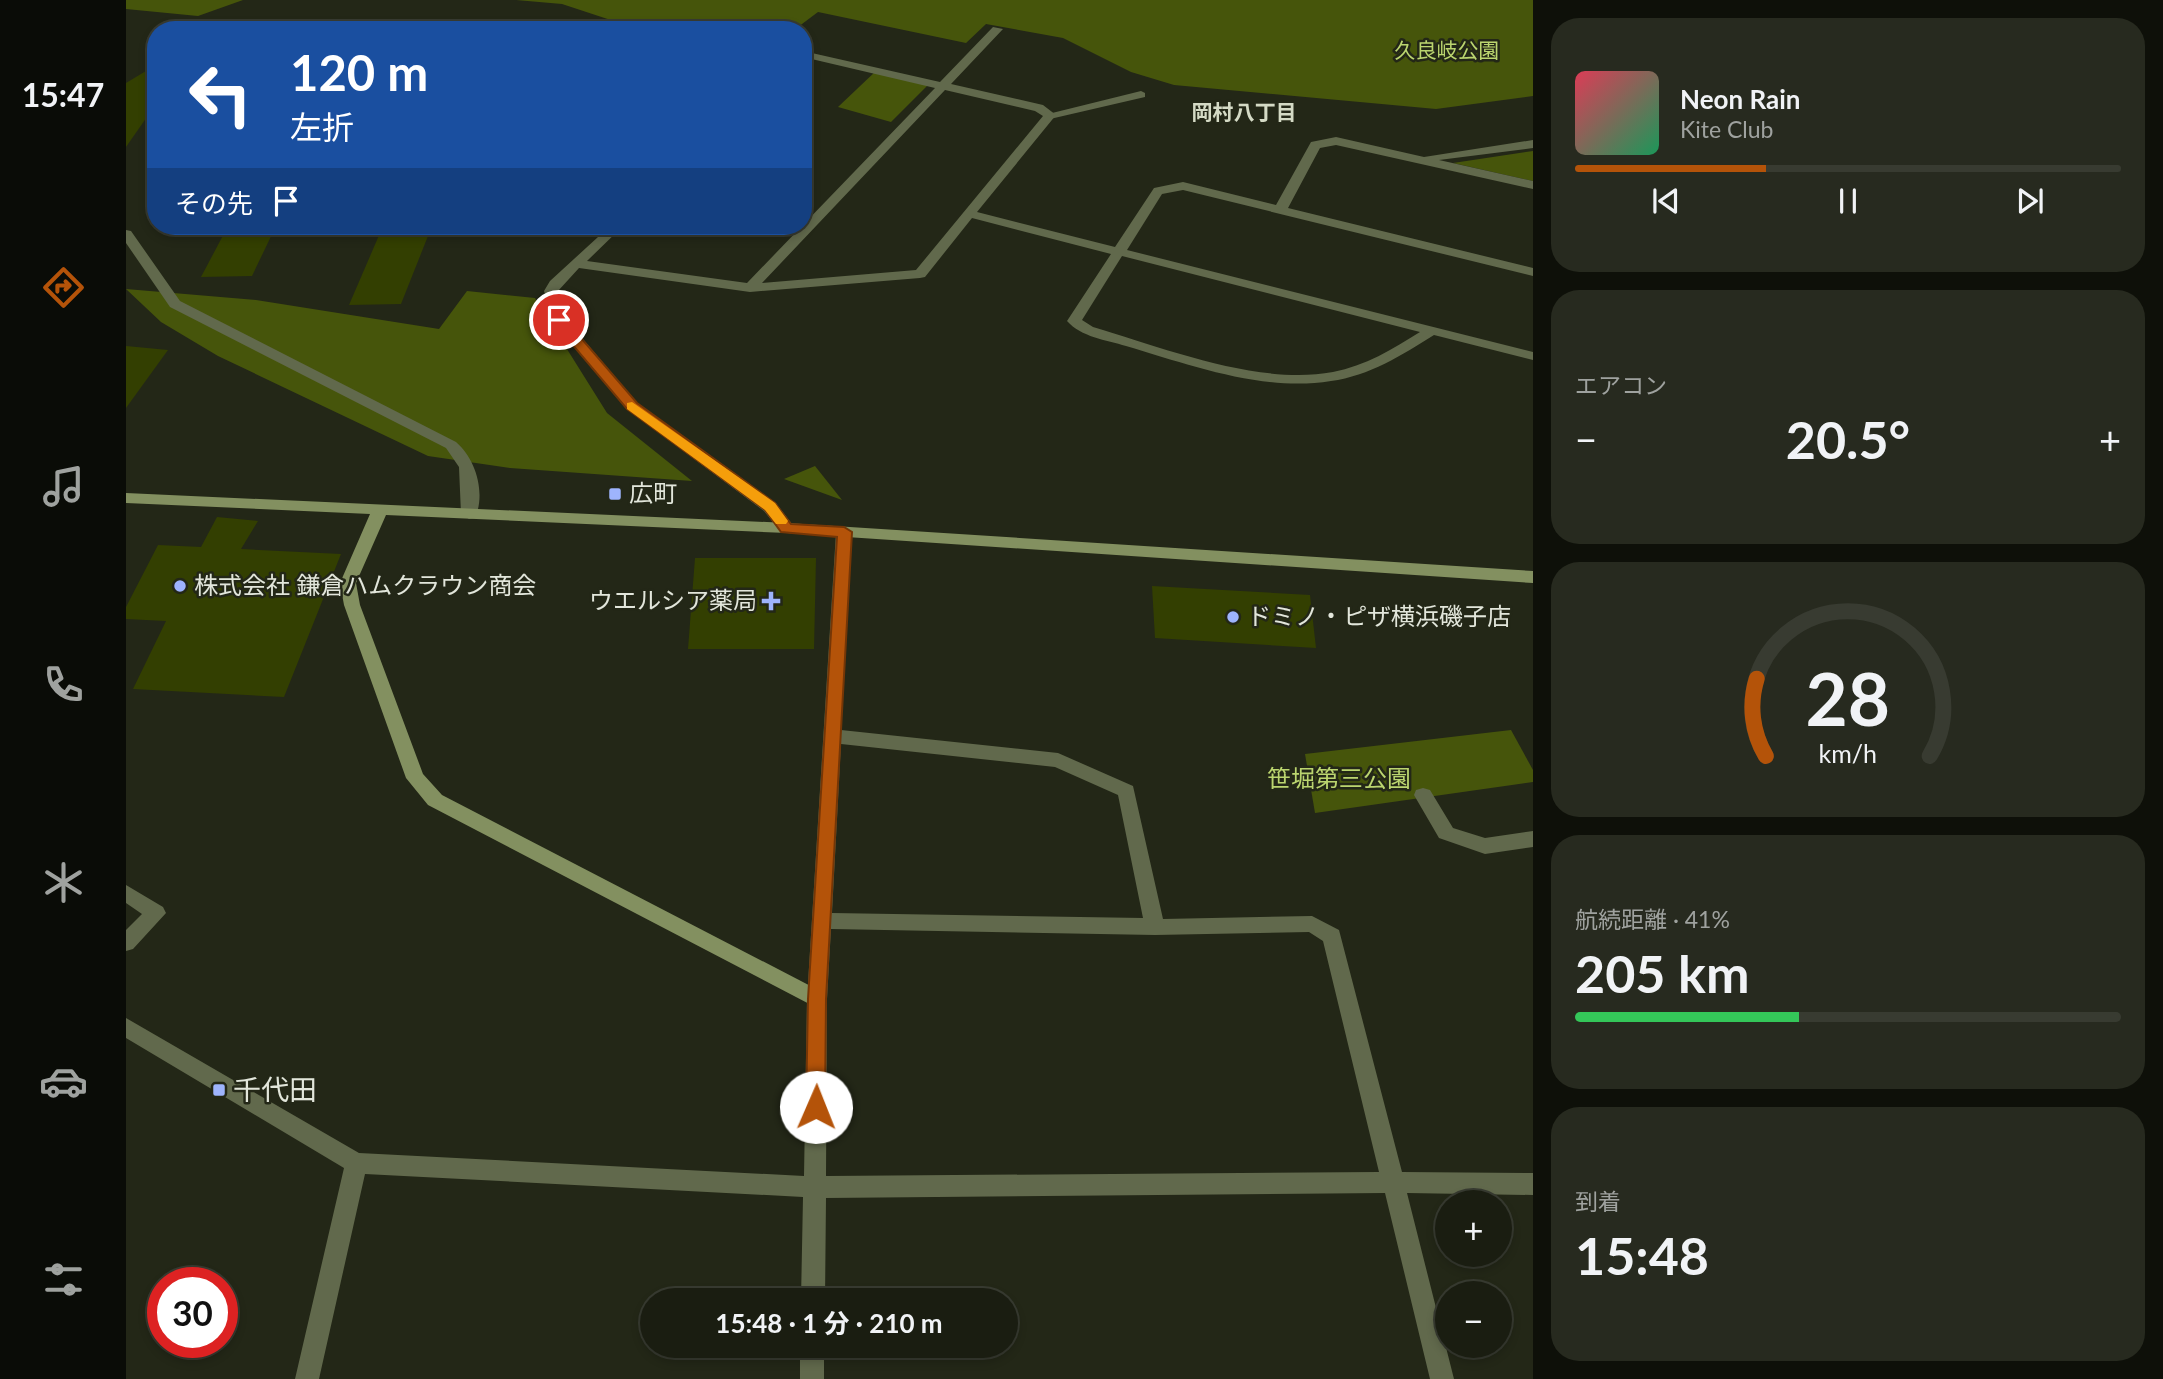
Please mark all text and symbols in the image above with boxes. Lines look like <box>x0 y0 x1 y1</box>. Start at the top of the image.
park label: 久良岐公園 <box>1395 37 1500 62</box>
text: 120 m <box>290 43 428 101</box>
icon: left <box>175 49 266 140</box>
text: 15:47 <box>22 75 104 114</box>
text: Neon Rain <box>1680 83 1800 115</box>
district label: 岡村八丁目 <box>1192 99 1297 124</box>
text: 左折 <box>290 107 354 146</box>
text: Kite Club <box>1680 115 1773 143</box>
icon: arrive <box>267 182 305 220</box>
icon: previous <box>1647 182 1685 220</box>
icon: pause <box>1829 182 1867 220</box>
icon: next <box>2011 182 2049 220</box>
text: その先 <box>175 187 253 219</box>
icon: directions <box>39 263 88 312</box>
pin <box>529 290 589 350</box>
icon: arrive <box>540 301 578 339</box>
text: エアコン <box>1575 371 1667 399</box>
text: 20.5° <box>1786 408 1910 470</box>
text: − <box>1575 416 1597 462</box>
text: + <box>2099 416 2121 462</box>
icon: music <box>39 462 88 511</box>
place label: 広町 <box>629 478 677 507</box>
marker: 広町 <box>607 486 623 502</box>
place label: 株式会社 鎌倉ハムクラウン商会 <box>194 570 536 599</box>
marker: 株式会社 鎌倉ハムクラウン商会 <box>172 578 188 594</box>
place label: ウエルシア薬局 <box>589 585 757 614</box>
marker: ウエルシア薬局 <box>763 593 779 609</box>
place label: ドミノ・ピザ横浜磯子店 <box>1247 601 1511 630</box>
marker: ドミノ・ピザ横浜磯子店 <box>1225 609 1241 625</box>
text: 28 <box>1806 654 1890 742</box>
icon: phone <box>39 660 88 709</box>
text: km/h <box>1819 737 1877 767</box>
park label: 笹堀第三公園 <box>1267 763 1411 792</box>
icon: climate <box>39 858 88 907</box>
text: 航続距離 · 41% <box>1575 905 1730 933</box>
text: 205 km <box>1575 942 1749 1004</box>
icon: car <box>39 1057 88 1106</box>
position arrow <box>779 1070 853 1144</box>
place label: 千代田 <box>233 1072 317 1106</box>
marker: 千代田 <box>211 1082 227 1098</box>
text: 到着 <box>1575 1187 1621 1215</box>
map controls <box>1435 1190 1512 1358</box>
button: + <box>1435 1190 1512 1267</box>
text: 15:48 <box>1575 1224 1709 1286</box>
icon: filters <box>39 1255 88 1304</box>
speed limit sign: 30 <box>147 1267 238 1358</box>
button: − <box>1435 1281 1512 1358</box>
text: 15:48 · 1 分 · 210 m <box>715 1307 943 1339</box>

